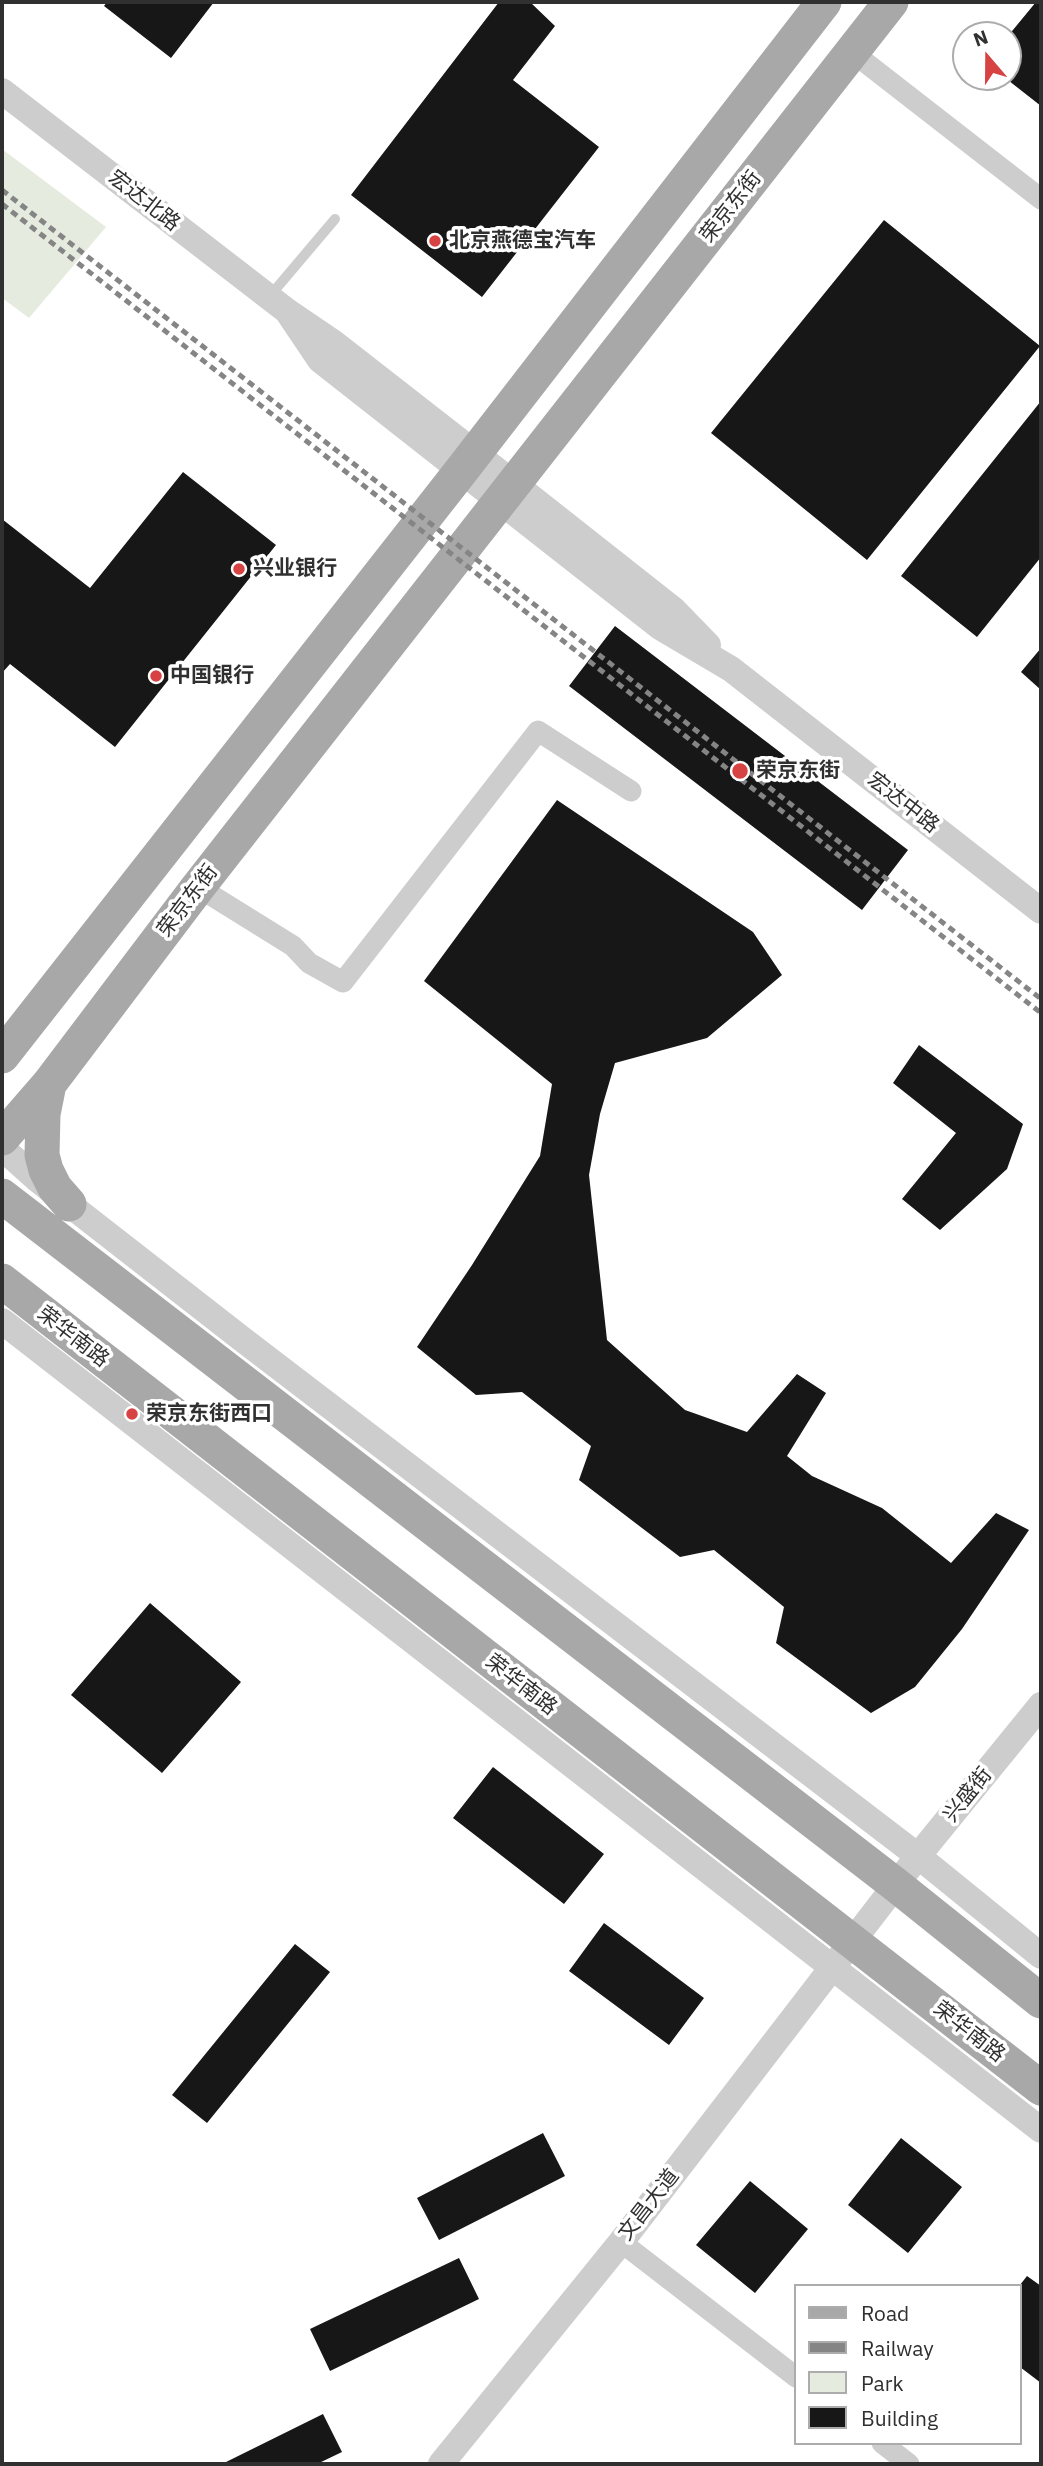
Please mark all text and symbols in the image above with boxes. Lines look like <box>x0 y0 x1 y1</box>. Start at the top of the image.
north arrow <box>952 21 1022 91</box>
text: N <box>970 25 991 52</box>
street label: 宏达北路 <box>103 165 185 237</box>
street label: 荣京东街 <box>695 166 767 248</box>
place label: 北京燕德宝汽车 <box>449 228 596 254</box>
marker: 北京燕德宝汽车 <box>427 233 443 249</box>
place label: 兴业银行 <box>253 556 337 582</box>
marker: 兴业银行 <box>231 561 247 577</box>
place label: 中国银行 <box>170 663 254 689</box>
marker: 中国银行 <box>148 668 164 684</box>
place label: 荣京东街 <box>756 758 840 784</box>
marker: 荣京东街 <box>730 761 750 781</box>
street label: 宏达中路 <box>862 767 944 839</box>
street label: 荣京东街 <box>153 860 223 942</box>
street label: 荣华南路 <box>32 1301 114 1373</box>
place label: 荣京东街西口 <box>146 1401 272 1427</box>
marker: 荣京东街西口 <box>124 1406 140 1422</box>
street label: 荣华南路 <box>480 1649 562 1721</box>
street label: 兴盛街 <box>938 1763 998 1827</box>
street label: 荣华南路 <box>928 1996 1010 2068</box>
street label: 文昌大道 <box>613 2164 685 2246</box>
legend <box>794 2284 1022 2445</box>
text: Road <box>861 2299 909 2327</box>
text: Railway <box>861 2334 934 2362</box>
text: Park <box>861 2369 904 2397</box>
text: Building <box>861 2404 938 2432</box>

